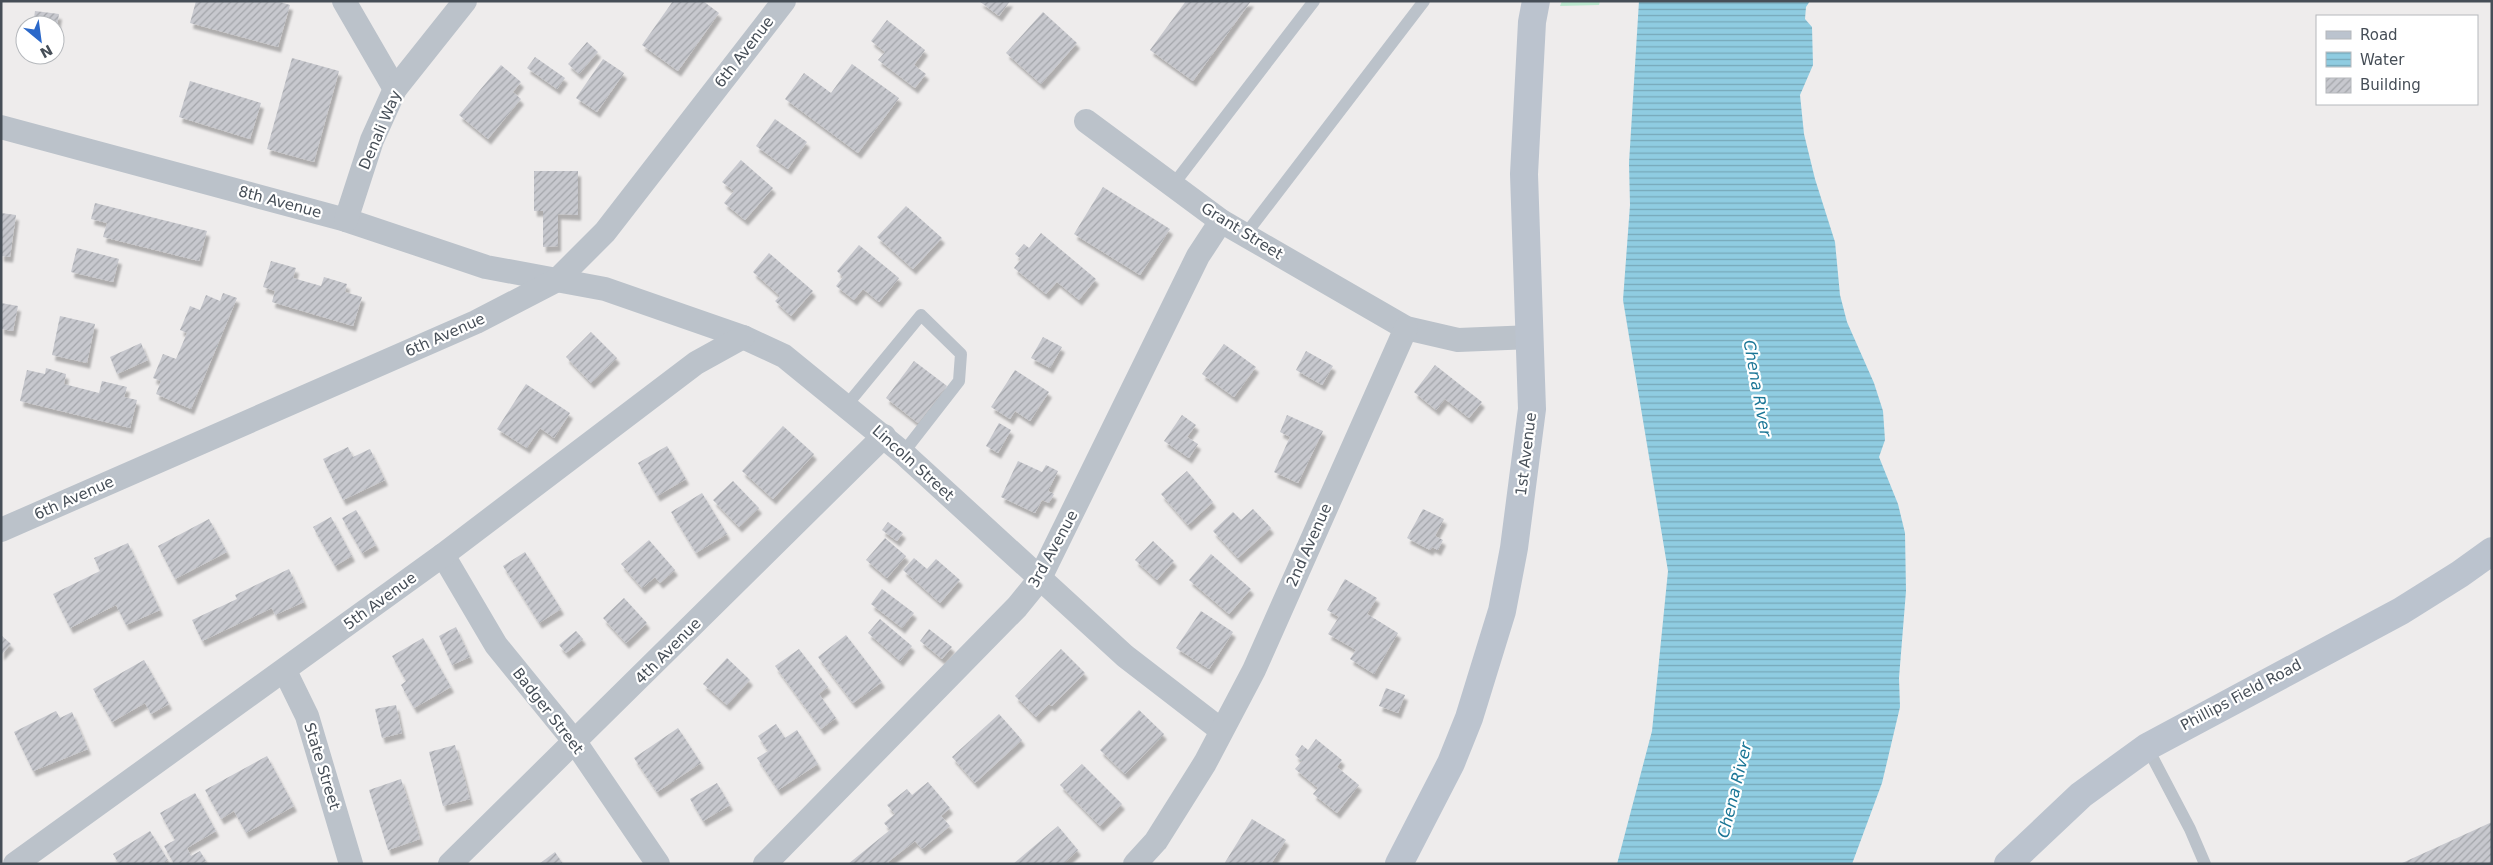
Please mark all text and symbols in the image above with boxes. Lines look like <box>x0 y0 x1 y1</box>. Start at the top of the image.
street label: 6th Avenue <box>711 13 777 91</box>
north arrow <box>15 15 65 65</box>
legend <box>2316 15 2478 105</box>
text: Road <box>2360 26 2398 44</box>
text: N <box>37 42 55 61</box>
text: Water <box>2360 51 2405 69</box>
text: Building <box>2360 76 2421 94</box>
street label: Denali Way <box>355 87 405 172</box>
street label: 8th Avenue <box>236 182 324 222</box>
street label: Grant Street <box>1198 199 1286 263</box>
street label: 6th Avenue <box>402 309 488 361</box>
water label: Chena River <box>1740 338 1776 439</box>
street label: 1st Avenue <box>1512 411 1540 497</box>
street label: Lincoln Street <box>869 422 958 504</box>
street label: 6th Avenue <box>31 472 117 524</box>
street label: 2nd Avenue <box>1283 501 1335 589</box>
street label: 3rd Avenue <box>1024 507 1082 591</box>
street label: 5th Avenue <box>340 569 420 633</box>
street label: 4th Avenue <box>631 614 705 688</box>
street label: Phillips Field Road <box>2177 656 2305 734</box>
street label: Badger Street <box>509 664 587 758</box>
street label: State Street <box>300 720 344 812</box>
water label: Chena River <box>1713 739 1756 840</box>

